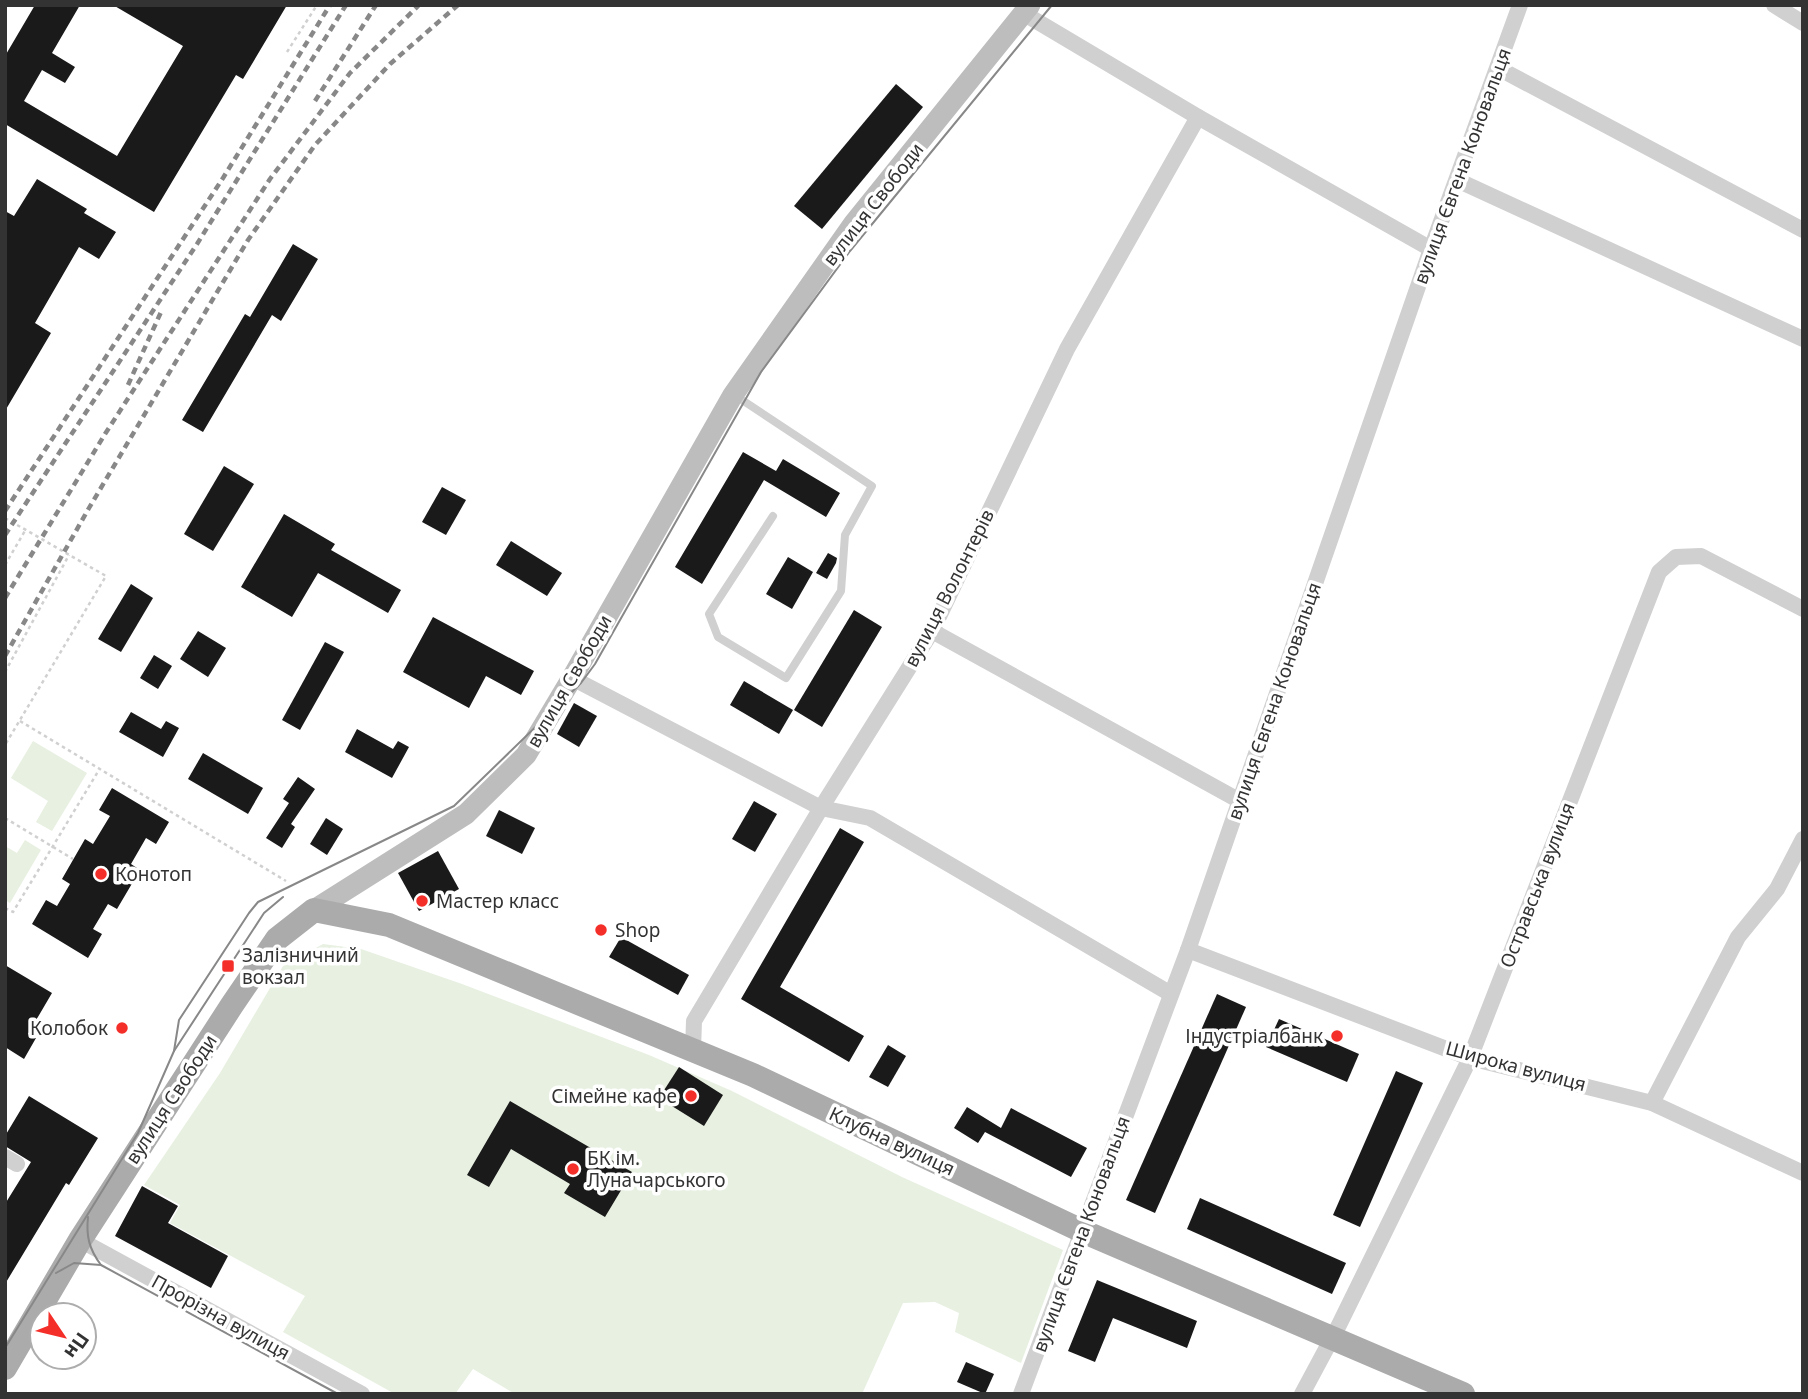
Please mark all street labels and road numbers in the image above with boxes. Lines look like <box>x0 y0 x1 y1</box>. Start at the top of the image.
street label: вулиця Євгена Коновальця <box>1407 44 1517 288</box>
street label: вулиця Свободи <box>817 137 929 271</box>
street label: вулиця Волонтерів <box>898 505 1000 671</box>
street label: вулиця Євгена Коновальця <box>1221 579 1327 823</box>
street label: вулиця Свободи <box>520 610 618 752</box>
street label: Остравська вулиця <box>1493 799 1581 971</box>
street label: вулиця Свободи <box>119 1029 223 1169</box>
street label: Широка вулиця <box>1443 1035 1589 1097</box>
street label: Клубна вулиця <box>825 1100 959 1182</box>
street label: вулиця Євгена Коновальця <box>1026 1112 1136 1356</box>
street label: Прорізна вулиця <box>147 1268 295 1366</box>

